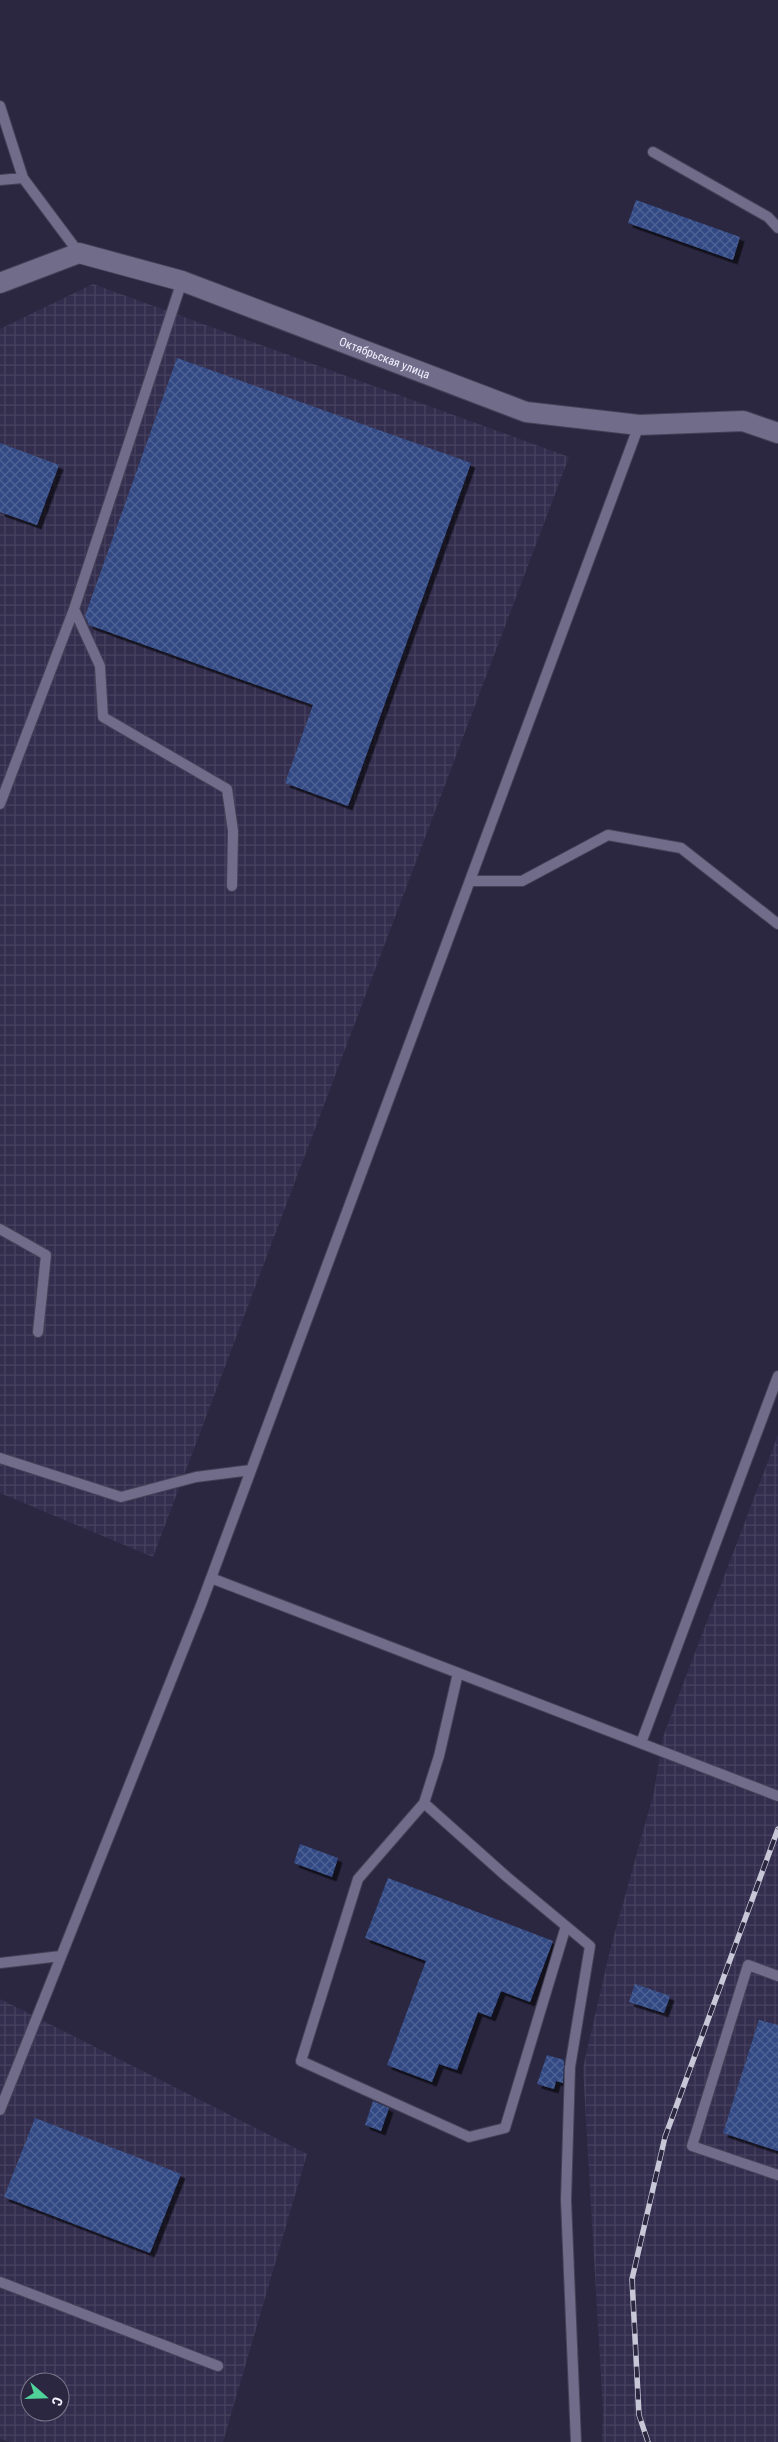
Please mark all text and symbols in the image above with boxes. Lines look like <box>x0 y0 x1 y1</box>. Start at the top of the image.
street label: Октябрьская улица <box>337 335 432 382</box>
north arrow <box>20 2372 70 2422</box>
text: С <box>48 2395 66 2408</box>

